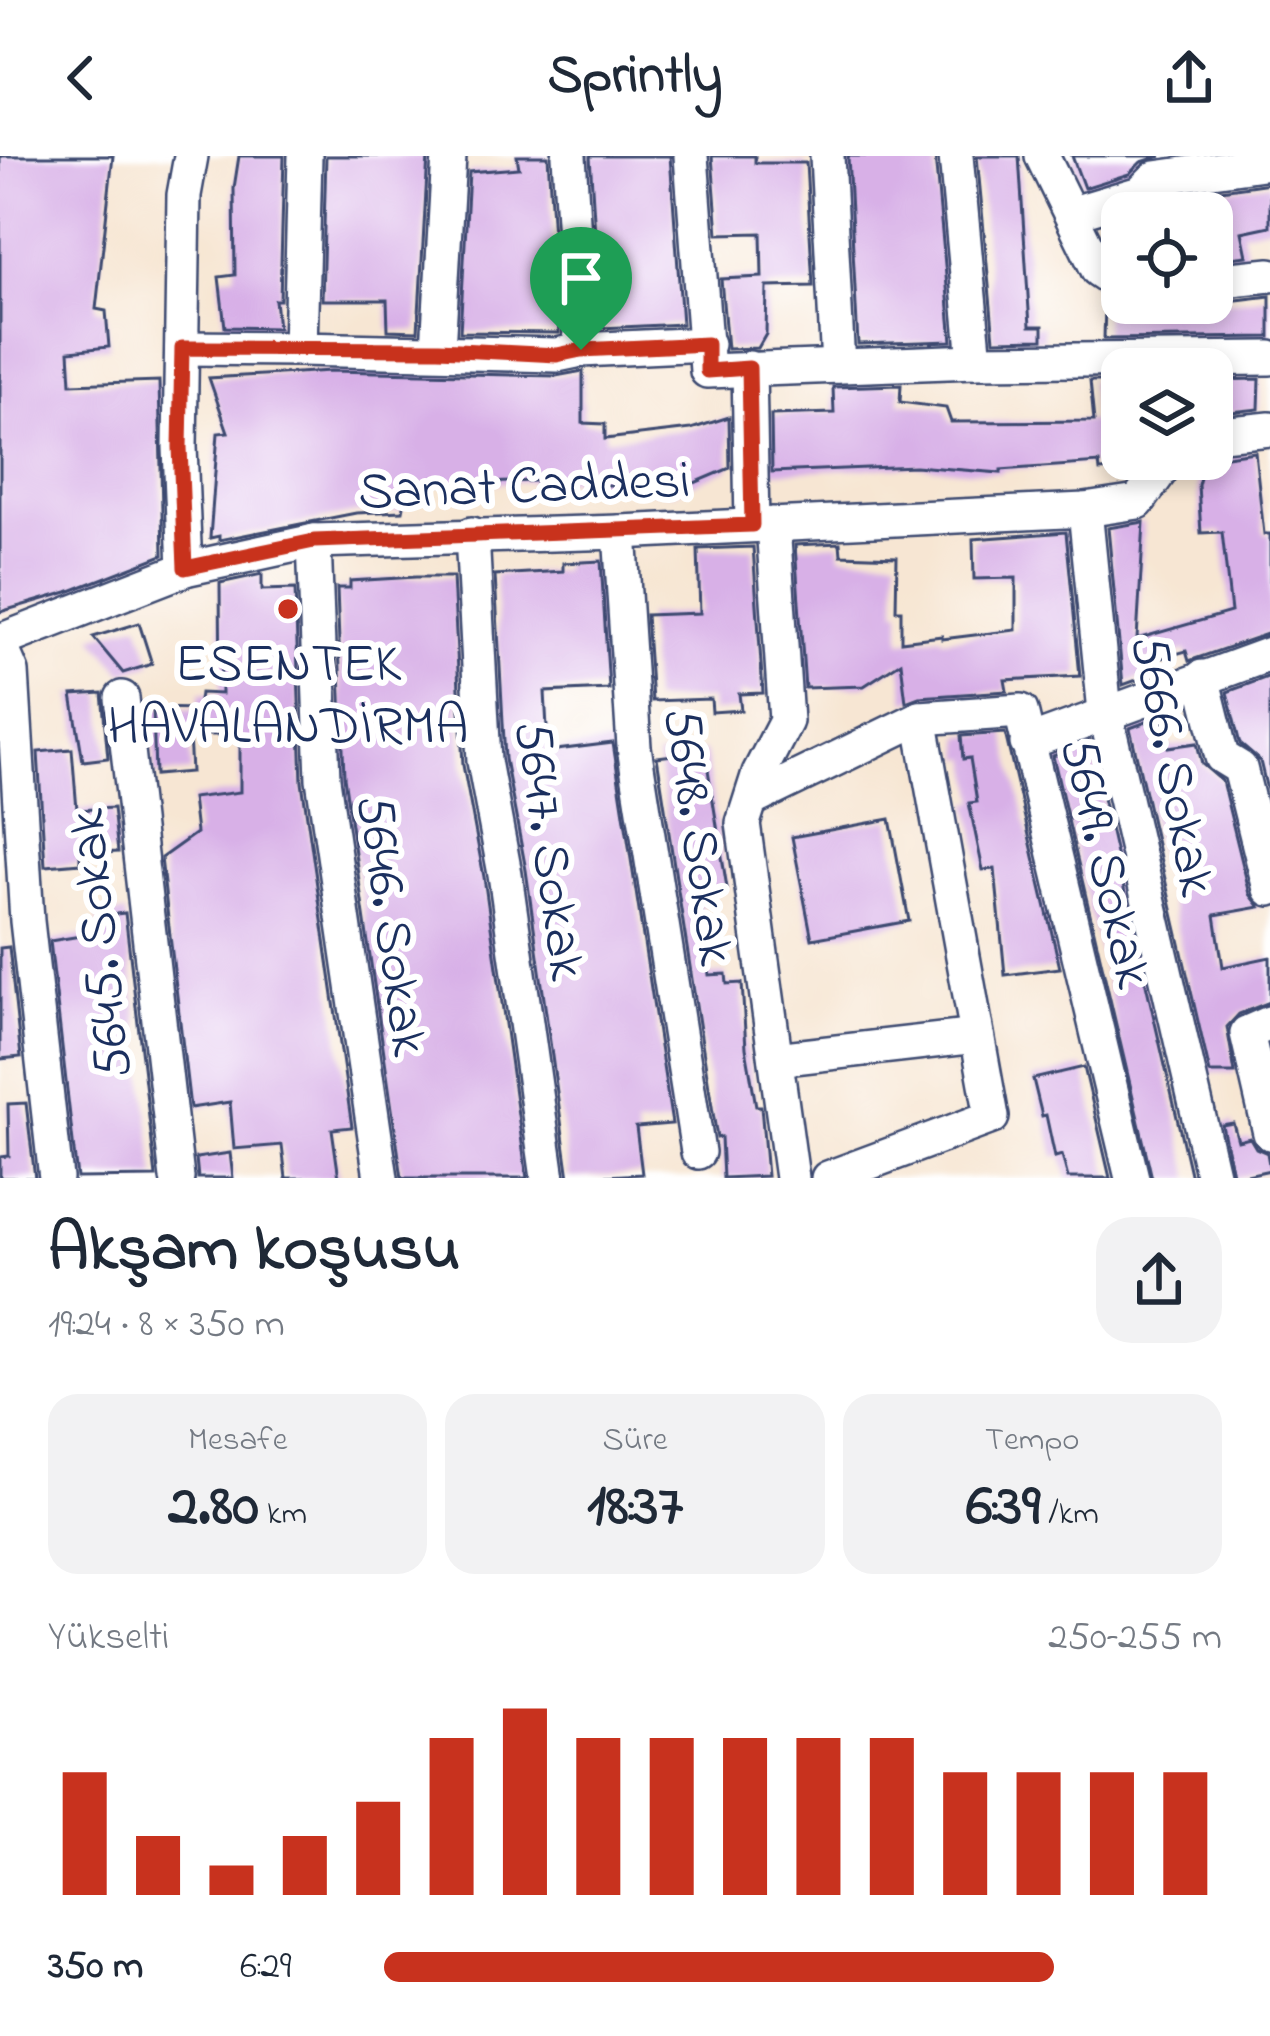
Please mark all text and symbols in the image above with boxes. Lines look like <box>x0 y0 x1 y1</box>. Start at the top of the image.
text: Sprintly <box>548 39 722 117</box>
icon: back <box>48 45 114 111</box>
icon: share <box>1156 45 1222 111</box>
map controls <box>1101 192 1233 480</box>
button: locate <box>1101 192 1233 324</box>
pin <box>530 227 632 350</box>
icon: arrive <box>548 245 614 311</box>
button: layers <box>1101 348 1233 480</box>
street label: Sanat Caddesi <box>357 444 692 534</box>
marker: ESENTEK HAVALANDİRMA <box>275 596 301 622</box>
place label: ESENTEK HAVALANDİRMA <box>107 628 469 768</box>
street label: 5666. Sokak <box>1107 629 1234 904</box>
street label: 5648. Sokak <box>639 703 753 971</box>
street label: 5647. Sokak <box>490 716 604 986</box>
street label: 5649. Sokak <box>1036 730 1170 997</box>
street label: 5646. Sokak <box>332 790 446 1062</box>
street label: 5645. Sokak <box>50 805 156 1082</box>
text: Akşam koşusu <box>48 1204 460 1300</box>
button: share <box>1096 1217 1222 1343</box>
text: 19:24 · 8 × 350 m <box>48 1297 285 1354</box>
text: Mesafe <box>188 1417 287 1465</box>
text: Süre <box>603 1417 667 1465</box>
text: Tempo <box>985 1417 1080 1465</box>
text: 2.80 <box>168 1465 259 1552</box>
text: 18:37 <box>587 1465 683 1552</box>
text: 6:39 <box>966 1465 1040 1552</box>
text: km <box>259 1491 307 1539</box>
text: /km <box>1040 1491 1099 1539</box>
text: Yükselti <box>48 1610 169 1667</box>
text: 250–255 m <box>1048 1610 1222 1667</box>
text: 350 m <box>48 1939 143 1996</box>
text: 6:29 <box>240 1939 292 1996</box>

